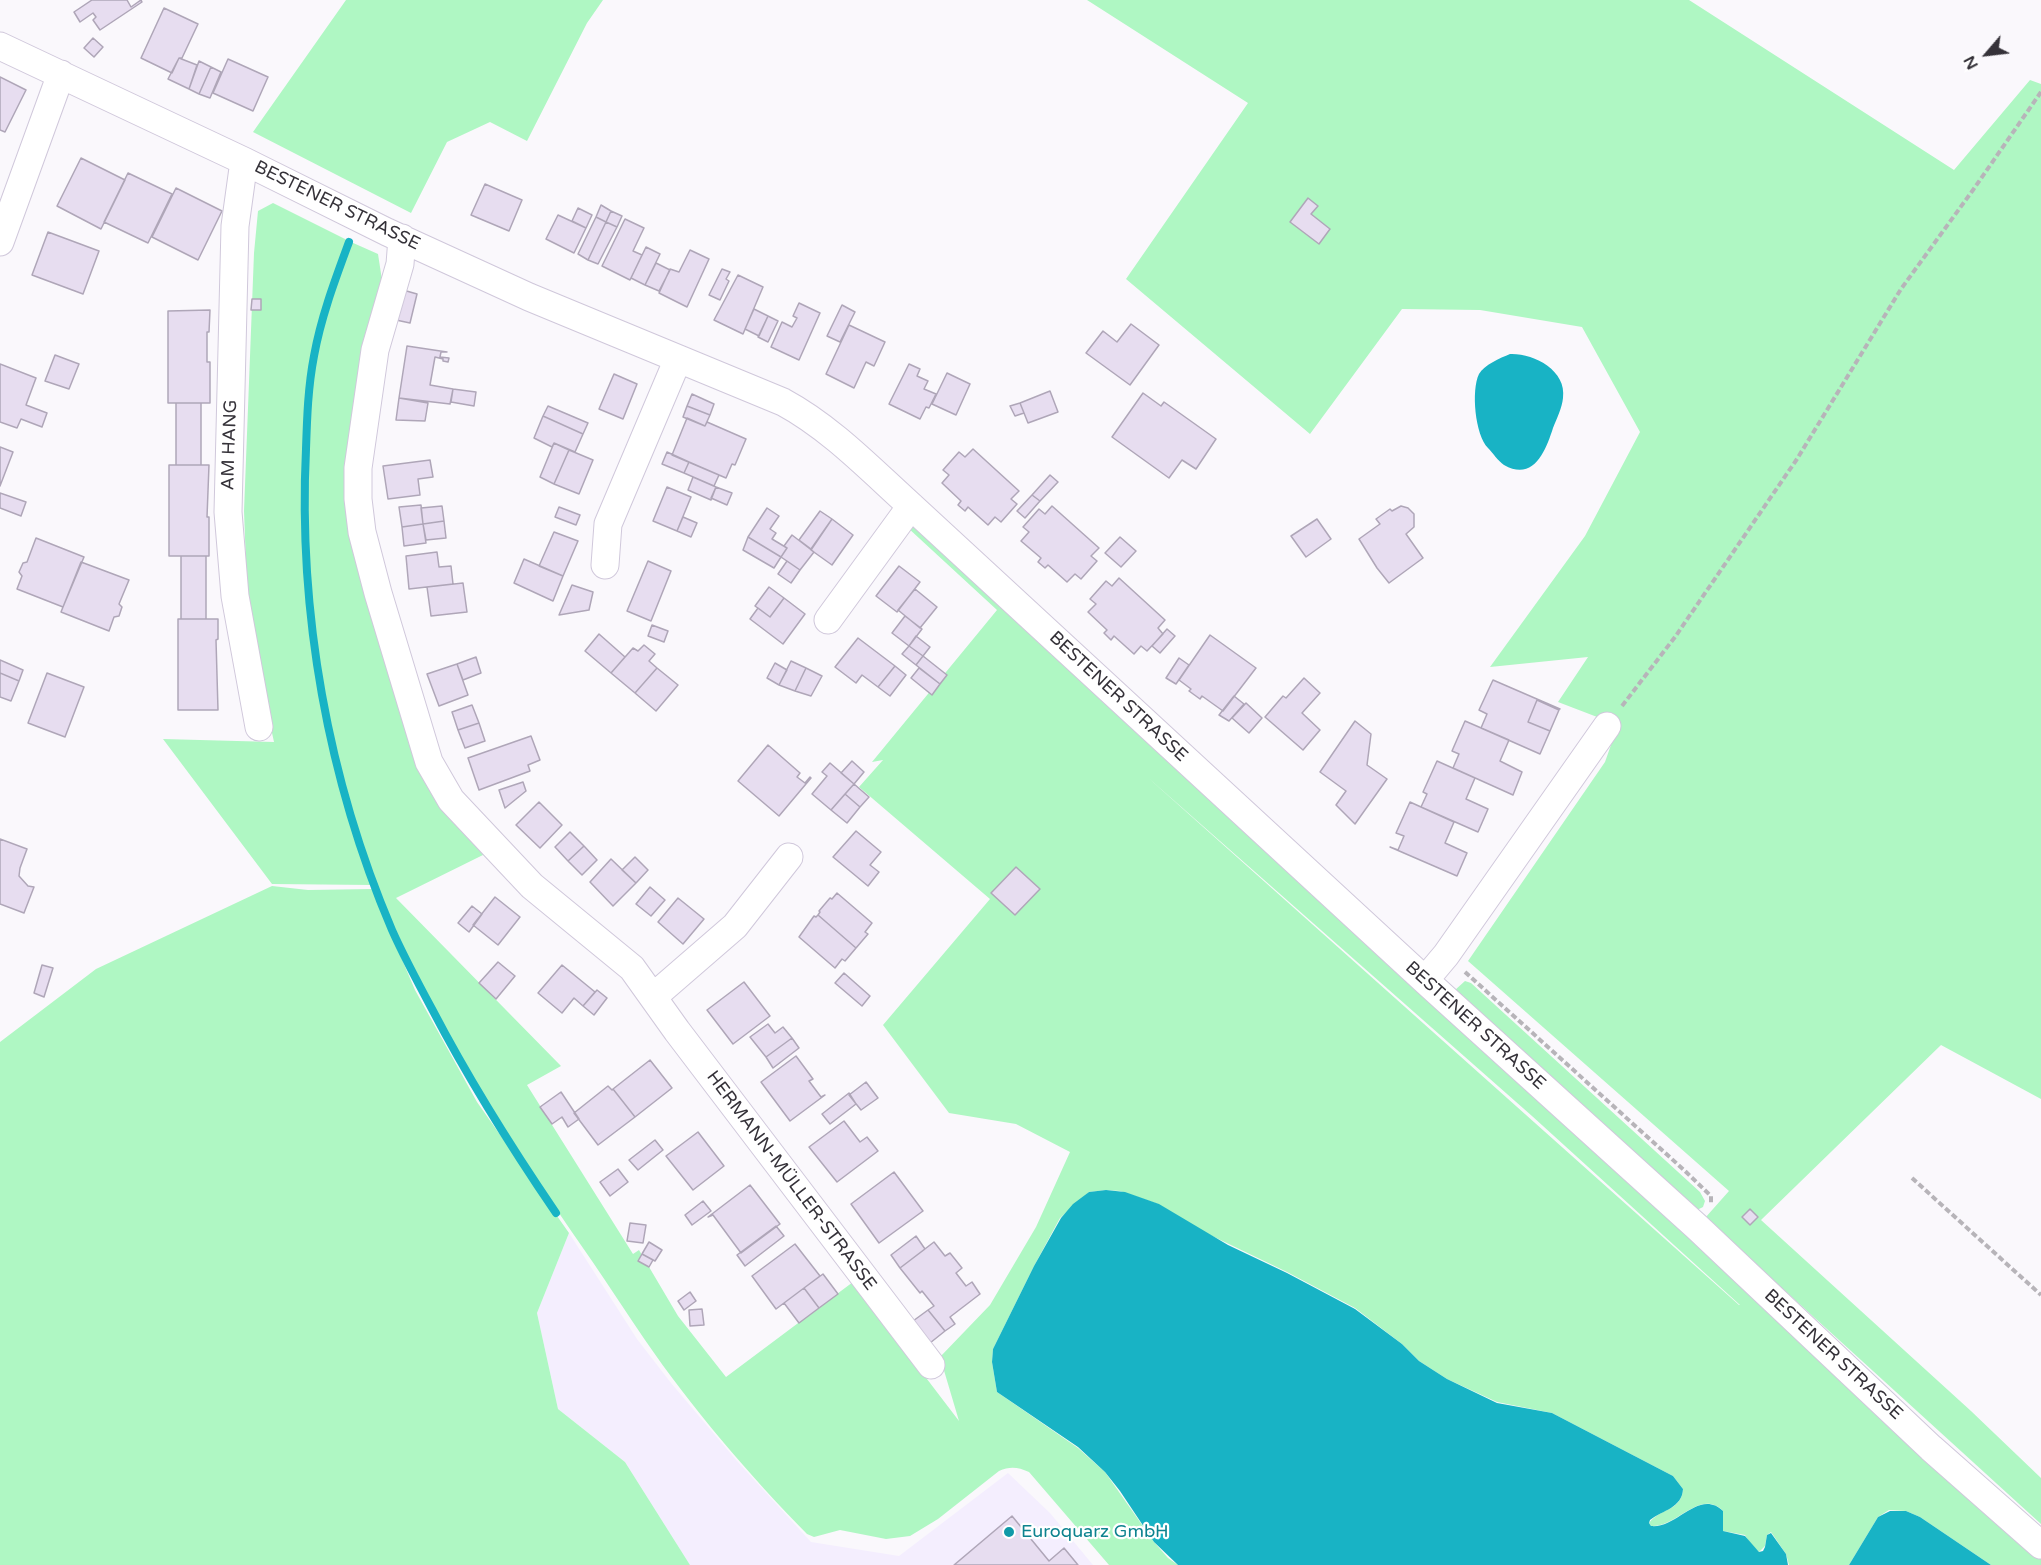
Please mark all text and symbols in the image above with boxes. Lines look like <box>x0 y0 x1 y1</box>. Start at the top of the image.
north arrow <box>1957 24 2017 84</box>
text: N <box>1959 52 1983 73</box>
street label: BESTENER STRASSE <box>251 157 423 255</box>
street label: AM HANG <box>218 399 242 491</box>
street label: BESTENER STRASSE <box>1044 627 1192 767</box>
street label: BESTENER STRASSE <box>1400 957 1550 1095</box>
street label: HERMANN-MÜLLER-STRASSE <box>701 1067 881 1295</box>
street label: BESTENER STRASSE <box>1759 1285 1907 1425</box>
place label: Euroquarz GmbH <box>1021 1521 1169 1543</box>
marker: Euroquarz GmbH <box>1002 1525 1016 1539</box>

